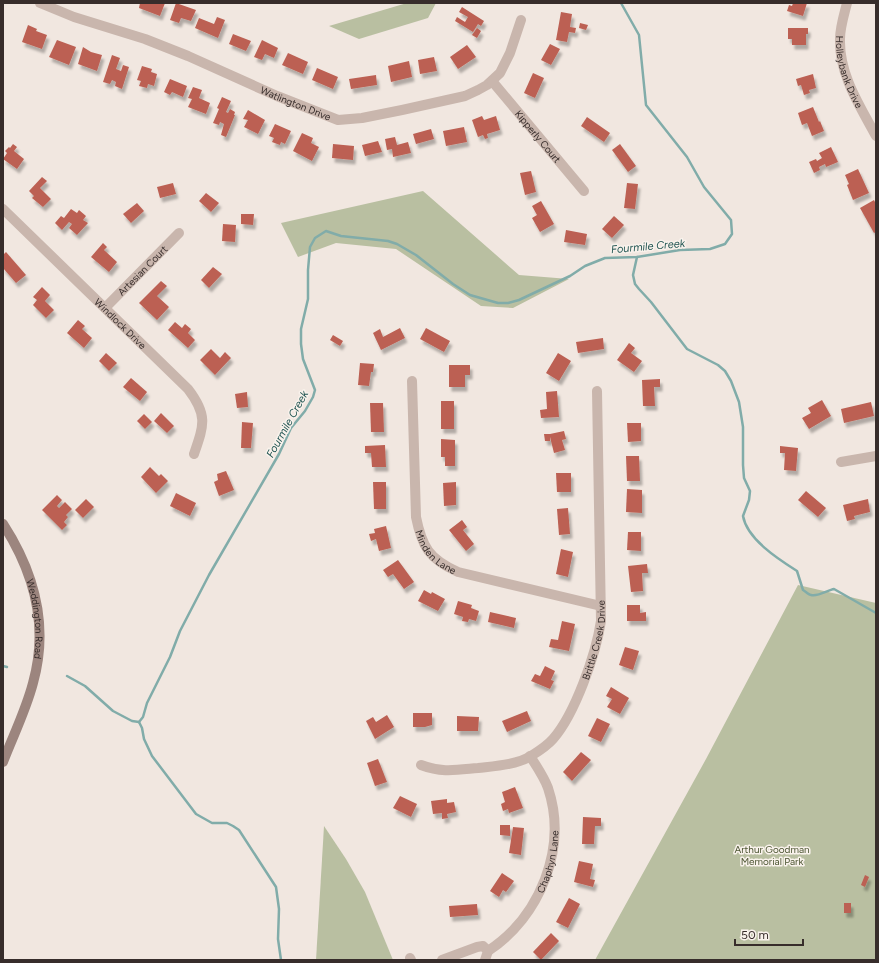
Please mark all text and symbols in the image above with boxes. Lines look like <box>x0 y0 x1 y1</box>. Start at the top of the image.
street label: Holleybank Drive <box>833 35 866 111</box>
street label: Watlington Drive <box>258 83 333 124</box>
street label: Kipperly Court <box>512 107 564 166</box>
water label: Fourmile Creek <box>610 237 686 256</box>
street label: Artesian Court <box>115 243 170 298</box>
street label: Windlock Drive <box>92 296 149 352</box>
water label: Fourmile Creek <box>264 388 311 460</box>
street label: Minden Lane <box>412 528 459 577</box>
street label: Weddington Road <box>23 577 46 660</box>
street label: Brittle Creek Drive <box>579 599 608 682</box>
street label: Chaphyn Lane <box>534 830 562 895</box>
park label: Arthur Goodman Memorial Park <box>734 843 810 868</box>
scale bar <box>735 921 803 947</box>
text: 50 m <box>741 928 769 942</box>

